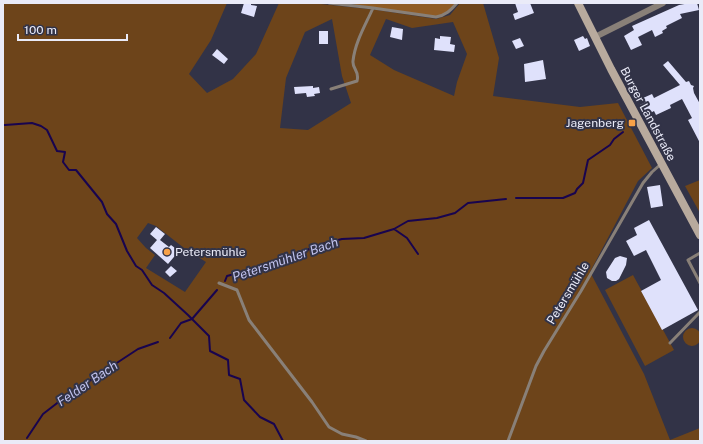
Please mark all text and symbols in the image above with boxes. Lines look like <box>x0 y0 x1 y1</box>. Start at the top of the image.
scale bar <box>18 16 127 42</box>
text: 100 m <box>24 23 57 37</box>
street label: Burger Landstraße <box>617 65 679 164</box>
place label: Jagenberg <box>566 116 624 130</box>
marker: Jagenberg <box>627 118 637 128</box>
water label: Petersmühler Bach <box>230 234 340 285</box>
place label: Petersmühle <box>175 245 246 259</box>
marker: Petersmühle <box>162 247 172 257</box>
street label: Petersmühle <box>544 259 592 327</box>
water label: Felder Bach <box>54 358 120 409</box>

